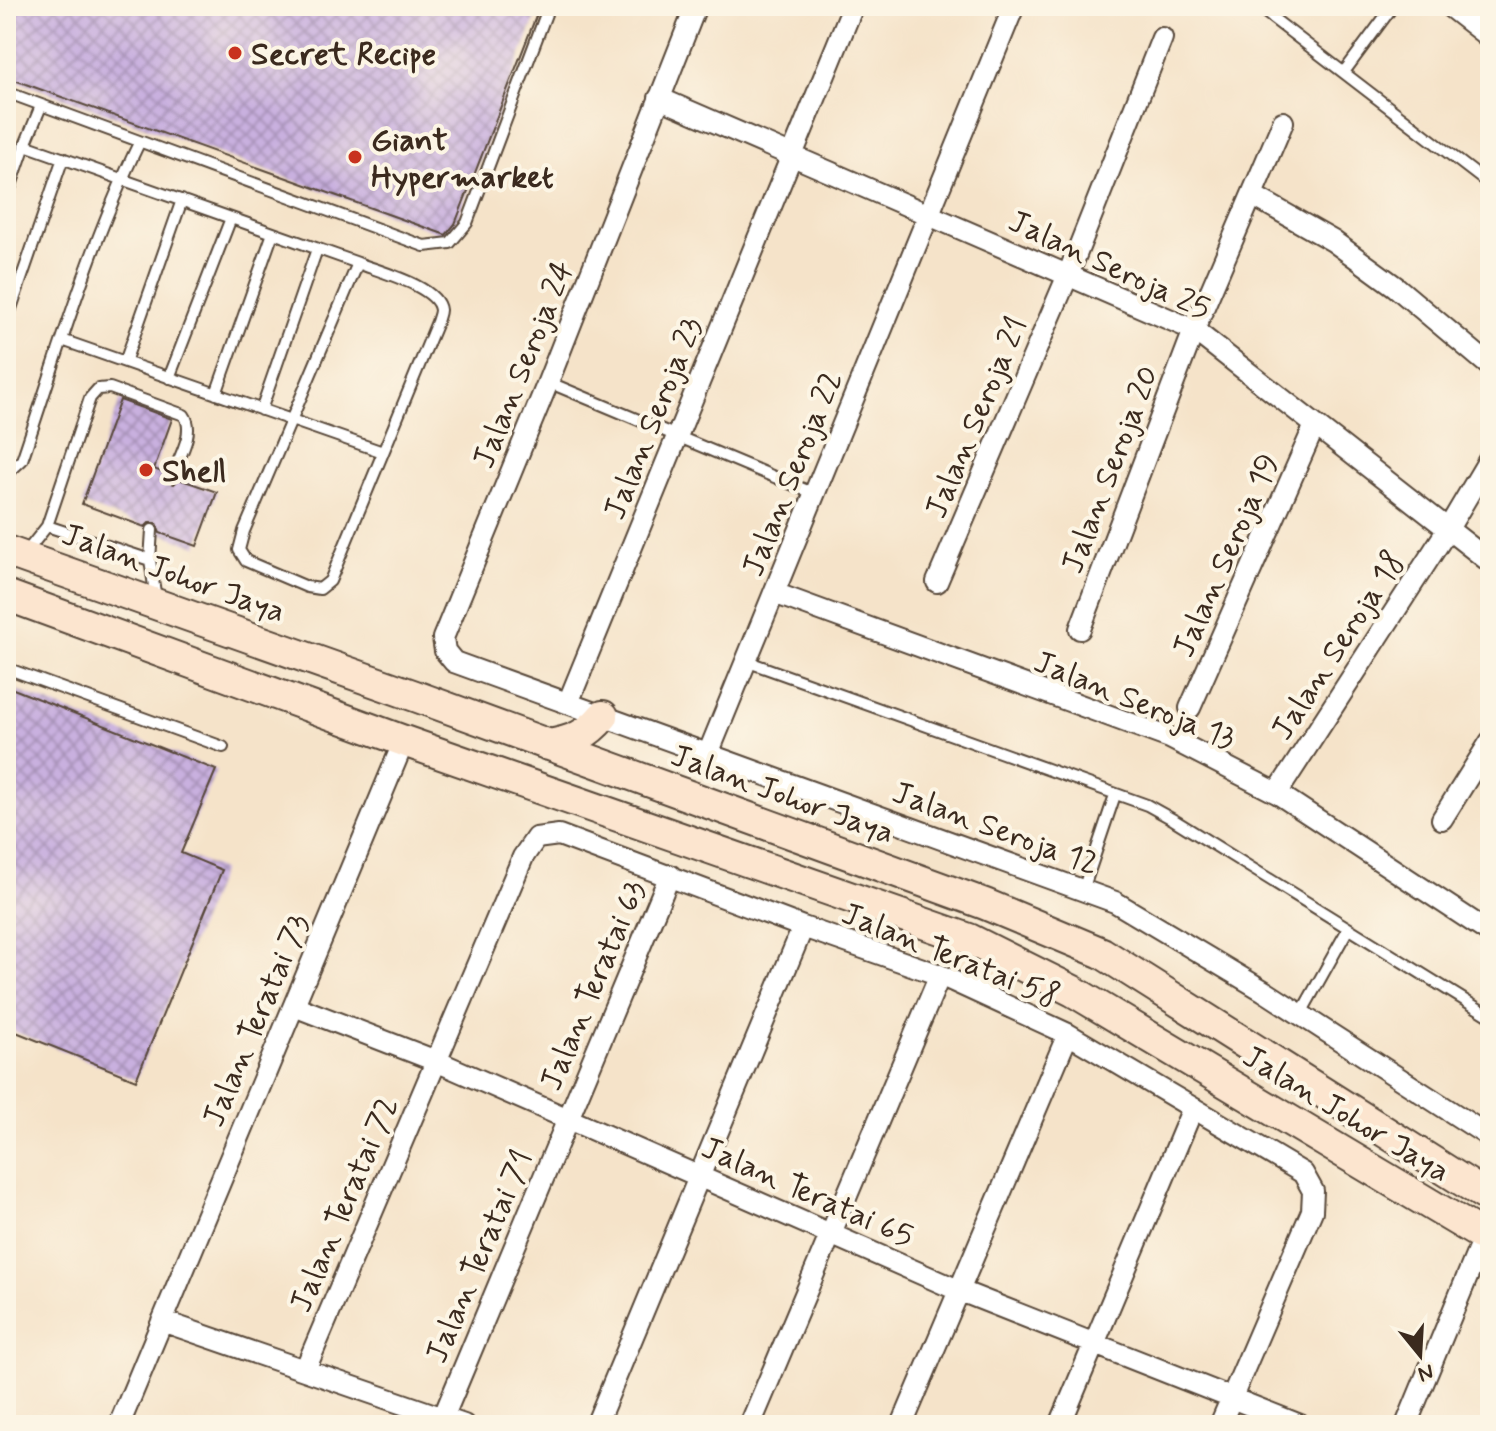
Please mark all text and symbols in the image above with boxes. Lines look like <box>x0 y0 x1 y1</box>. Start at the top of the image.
place label: Secret Recipe <box>251 34 436 76</box>
marker: Secret Recipe <box>226 44 244 62</box>
place label: Giant Hypermarket <box>371 120 554 199</box>
marker: Giant Hypermarket <box>346 148 364 166</box>
street label: Jalan Seroja 25 <box>1001 201 1217 331</box>
street label: Jalan Seroja 24 <box>463 255 585 475</box>
street label: Jalan Seroja 23 <box>594 311 714 526</box>
street label: Jalan Seroja 21 <box>916 311 1038 525</box>
street label: Jalan Seroja 20 <box>1052 360 1170 580</box>
street label: Jalan Seroja 22 <box>733 365 853 583</box>
street label: Jalan Seroja 19 <box>1163 447 1290 664</box>
place label: Shell <box>162 451 227 493</box>
marker: Shell <box>137 461 155 479</box>
street label: Jalan Johor Jaya <box>56 514 291 634</box>
street label: Jalan Seroja 18 <box>1262 544 1415 749</box>
street label: Jalan Seroja 13 <box>1028 641 1241 760</box>
street label: Jalan Johor Jaya <box>665 735 900 855</box>
street label: Jalan Seroja 12 <box>886 772 1104 886</box>
street label: Jalan Teratai 63 <box>531 874 657 1097</box>
street label: Jalan Teratai 58 <box>835 893 1065 1019</box>
street label: Jalan Teratai 73 <box>193 908 321 1134</box>
street label: Jalan Johor Jaya <box>1235 1036 1457 1193</box>
street label: Jalan Teratai 72 <box>280 1091 409 1319</box>
street label: Jalan Teratai 65 <box>695 1127 920 1258</box>
street label: Jalan Teratai 71 <box>416 1144 544 1370</box>
north arrow <box>1380 1315 1460 1395</box>
text: N <box>1414 1357 1437 1388</box>

